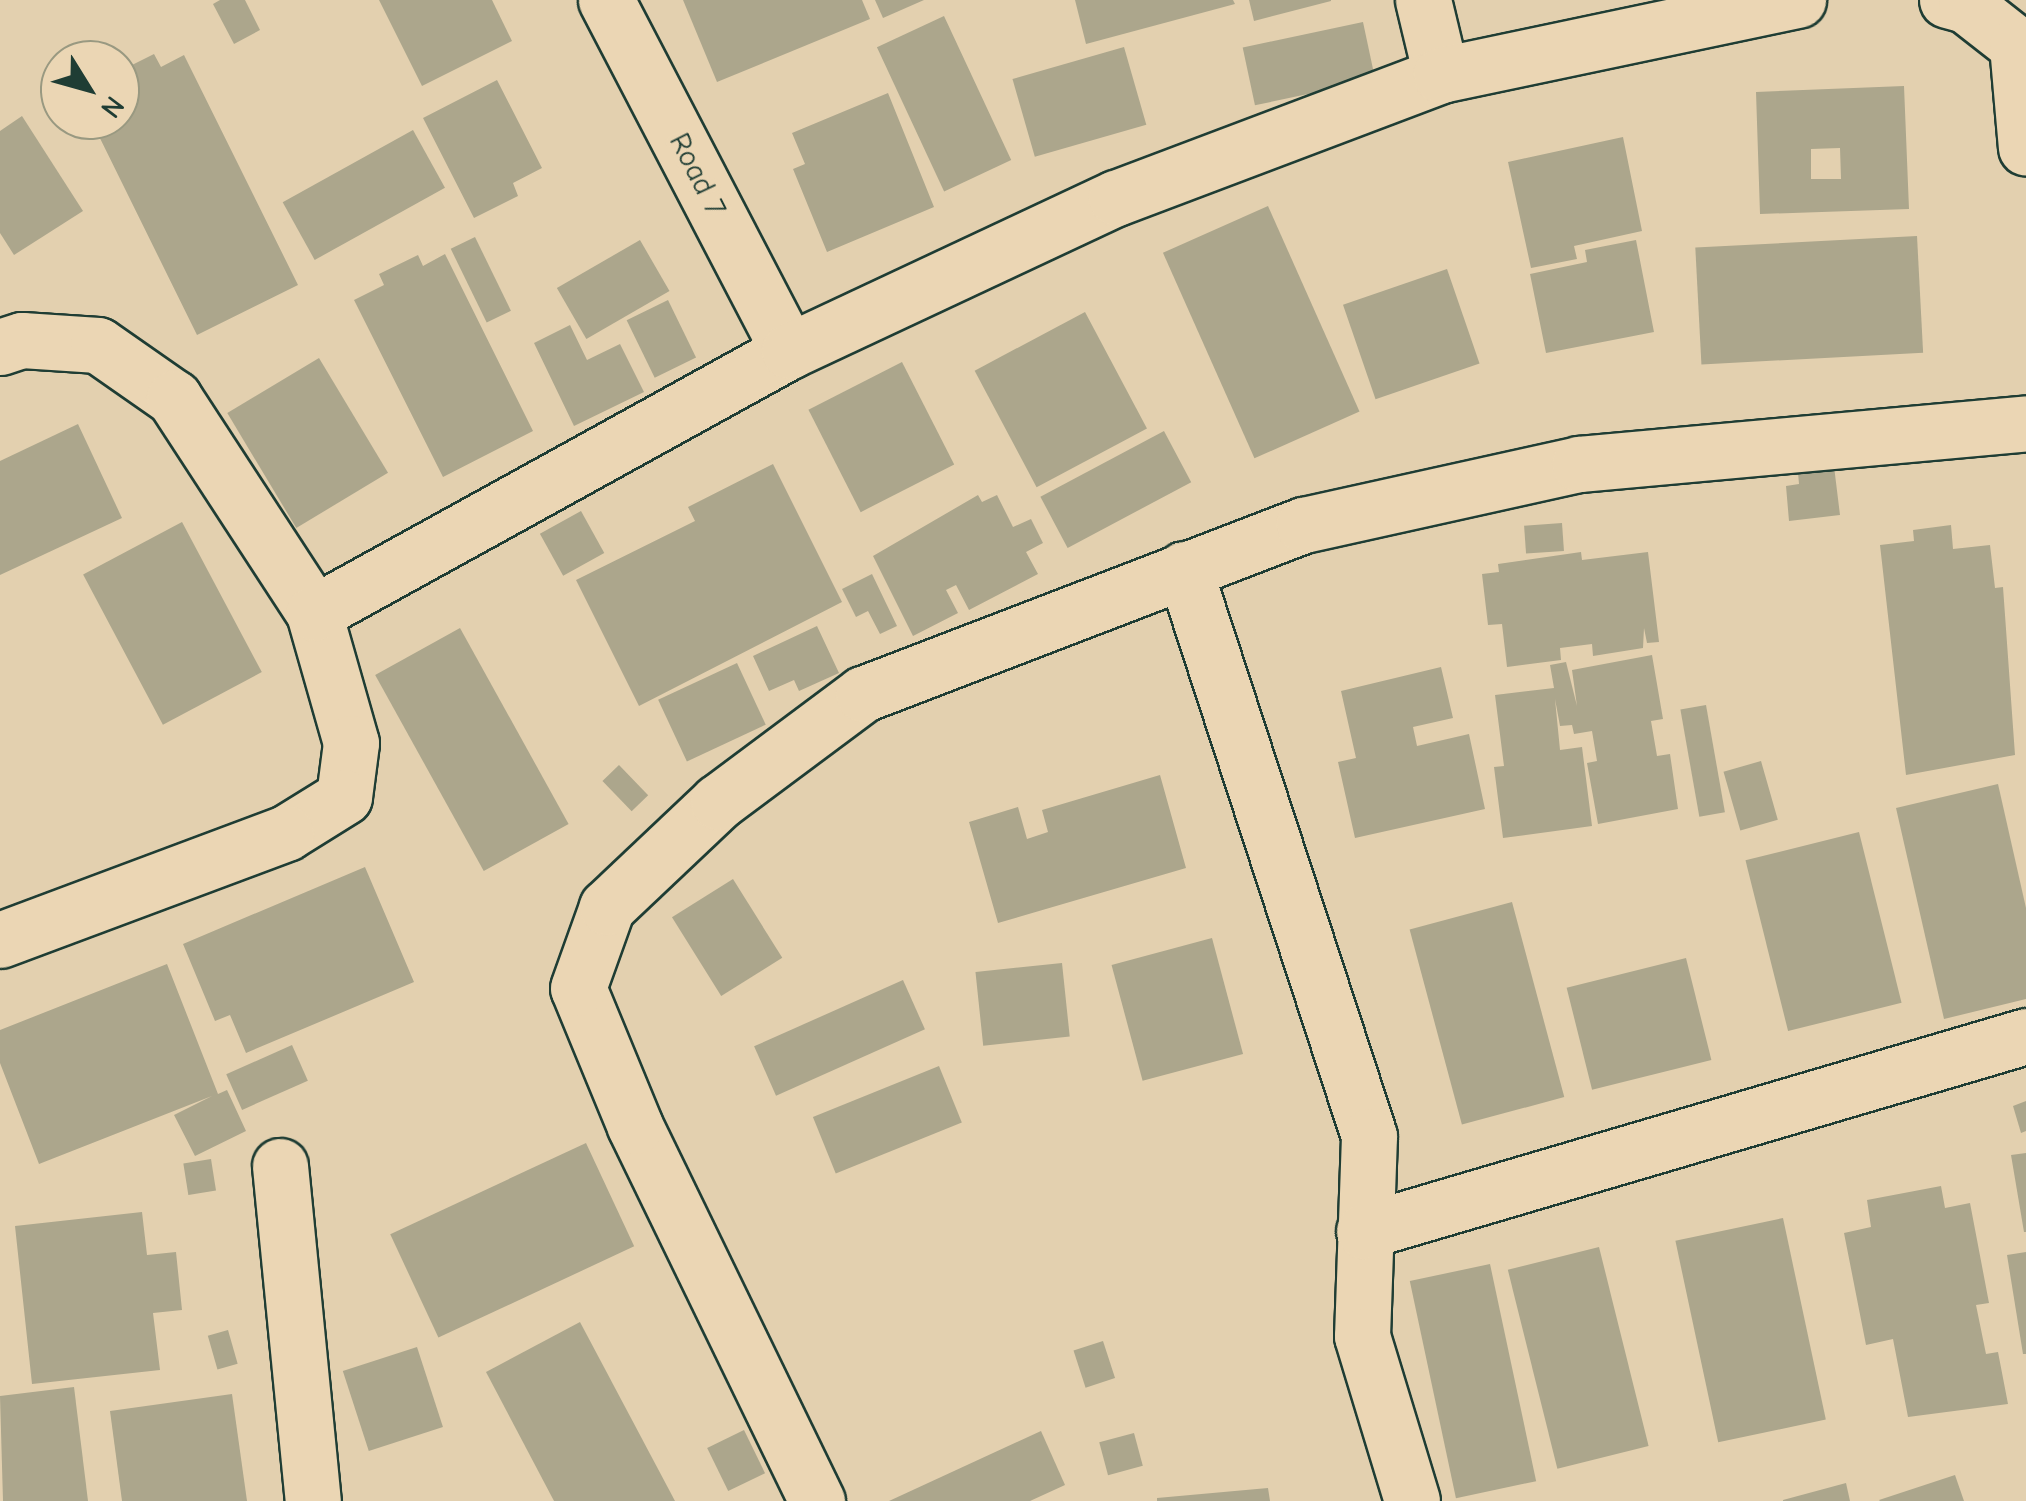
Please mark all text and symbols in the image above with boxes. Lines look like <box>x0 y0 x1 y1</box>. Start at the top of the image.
north arrow <box>40 40 140 140</box>
text: N <box>94 90 131 124</box>
street label: Road 7 <box>661 127 733 223</box>

